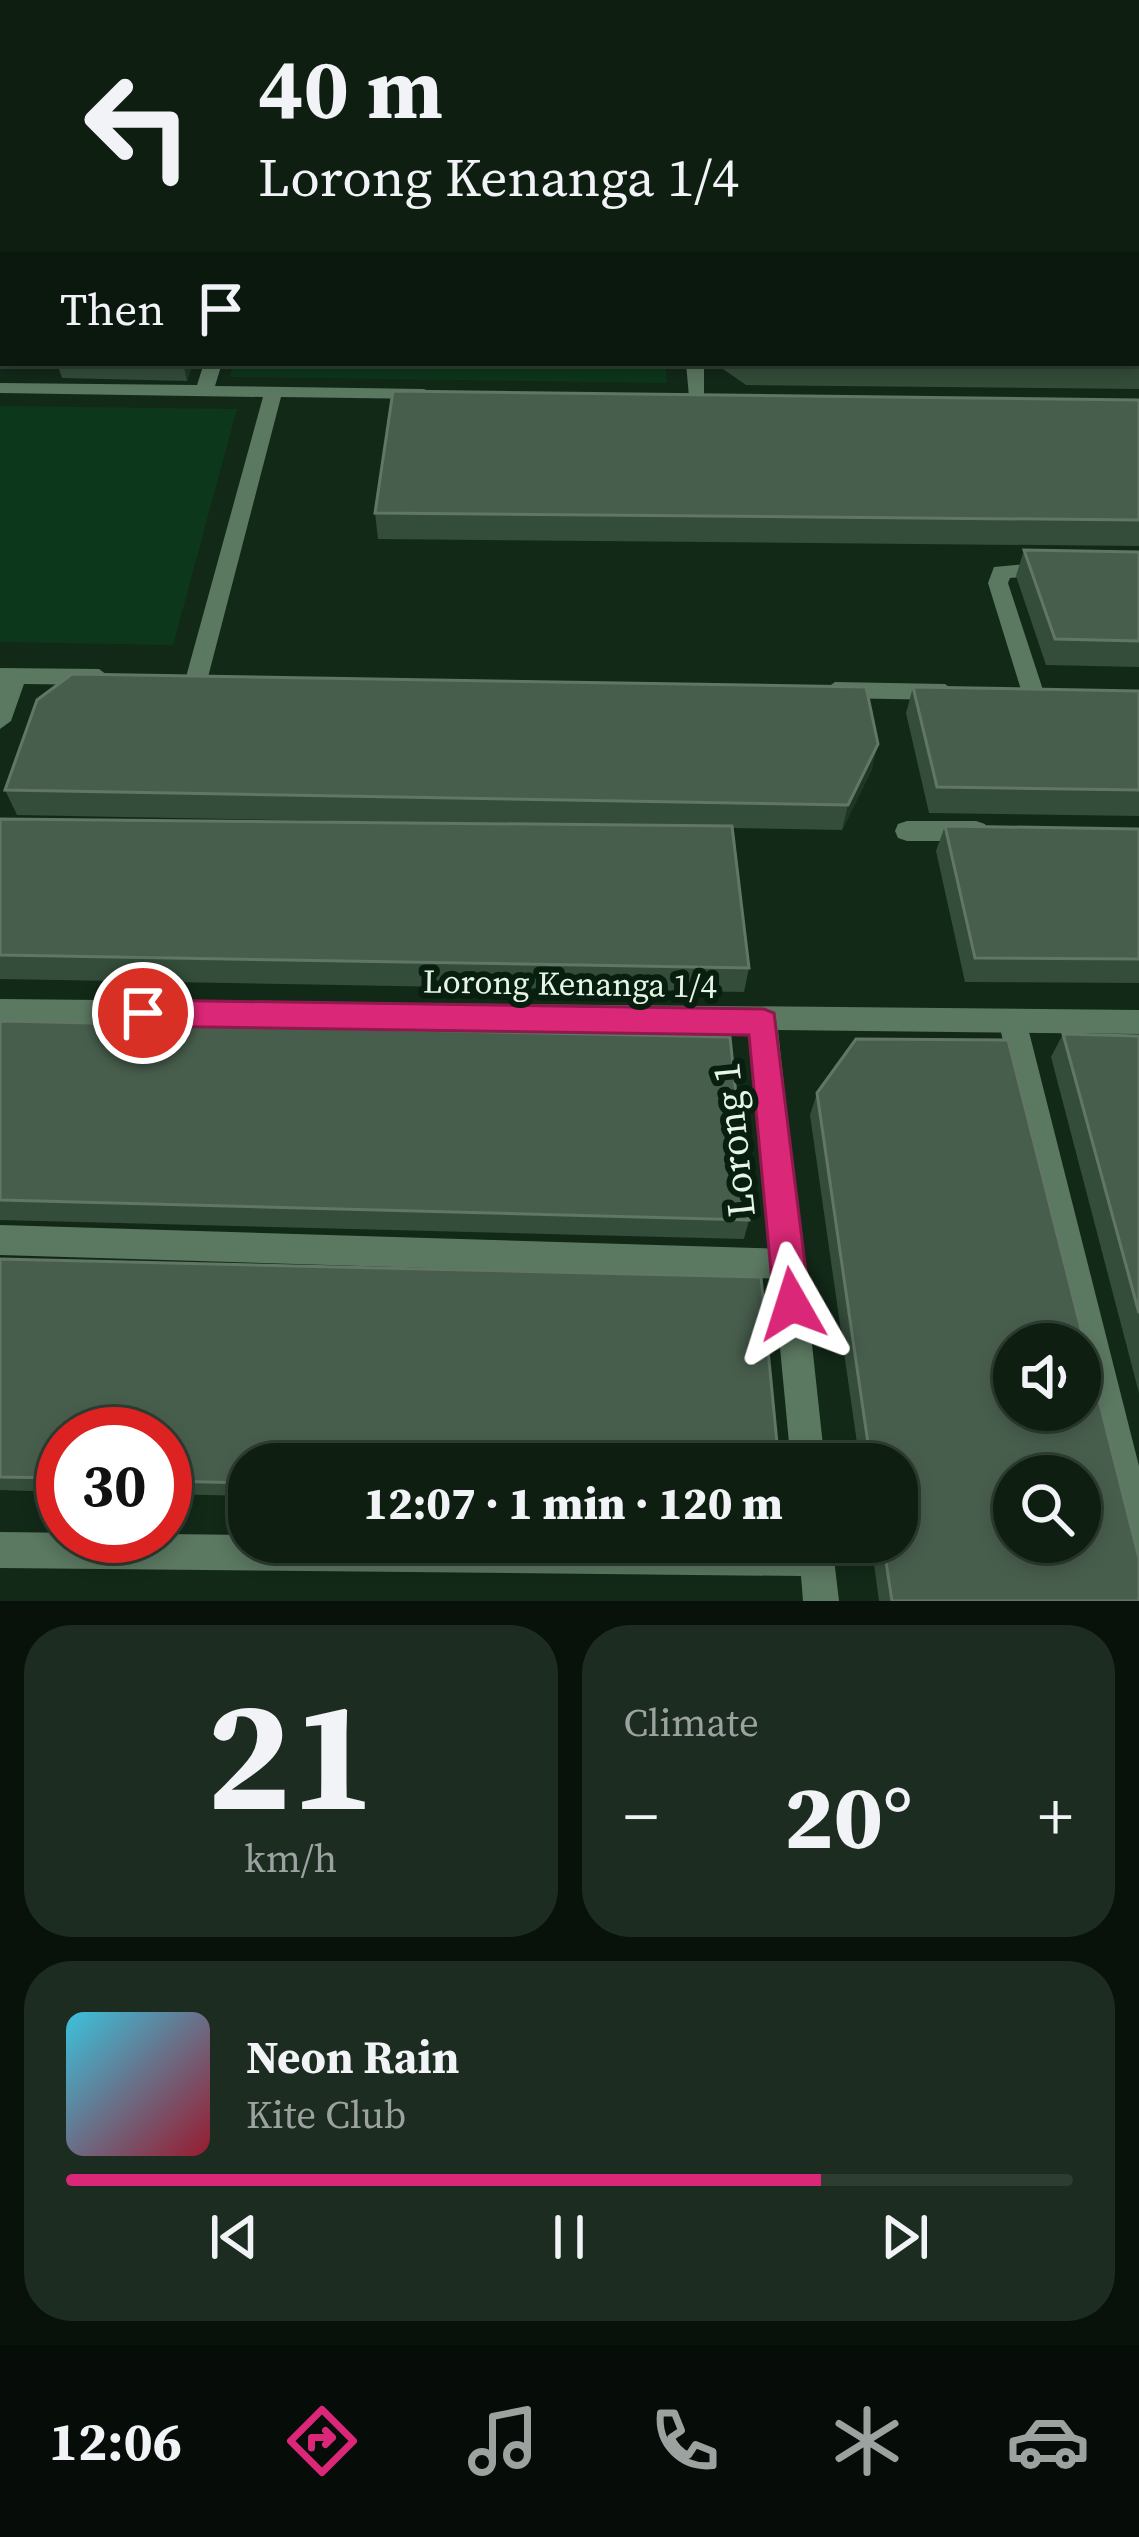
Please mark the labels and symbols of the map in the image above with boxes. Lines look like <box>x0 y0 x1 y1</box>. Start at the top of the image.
street label: Lorong Kenanga 1/4 <box>423 958 717 1009</box>
pin <box>92 962 194 1064</box>
street label: Lorong 1 <box>699 1060 768 1220</box>
position arrow <box>729 1241 855 1367</box>
speed limit sign: 30 <box>36 1407 192 1563</box>

